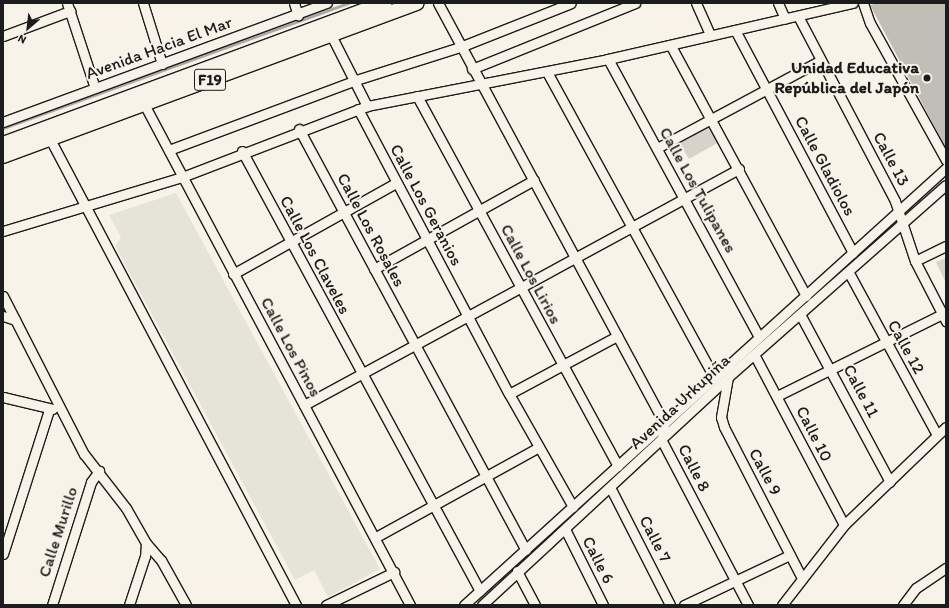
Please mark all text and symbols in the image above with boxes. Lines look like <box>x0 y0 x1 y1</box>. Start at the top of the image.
north arrow <box>8 8 48 48</box>
street label: Avenida Hacia El Mar <box>83 12 235 84</box>
text: N <box>16 32 28 47</box>
place label: Unidad Educativa República del Japón <box>774 58 919 98</box>
road number: F19 <box>194 66 226 94</box>
marker: Unidad Educativa República del Japón <box>922 73 932 83</box>
street label: Calle Gladiolos <box>790 113 860 219</box>
street label: Calle Los Tulipanes <box>655 124 741 256</box>
street label: Calle 13 <box>868 128 914 190</box>
street label: Calle Los Geranios <box>385 141 467 269</box>
street label: Calle Los Rosales <box>333 170 409 290</box>
street label: Calle Los Claveles <box>275 192 355 318</box>
street label: Calle Los Lirios <box>496 221 566 327</box>
street label: Calle Los Pinos <box>256 294 326 400</box>
street label: Calle 12 <box>883 317 929 377</box>
street label: Avenida Urkupiña <box>626 350 734 454</box>
street label: Calle 11 <box>839 361 883 421</box>
street label: Calle 10 <box>791 403 837 465</box>
street label: Calle 8 <box>673 441 715 495</box>
street label: Calle 9 <box>744 445 786 499</box>
street label: Calle Murillo <box>34 484 82 580</box>
street label: Calle 7 <box>635 512 675 566</box>
street label: Calle 6 <box>577 533 619 587</box>

